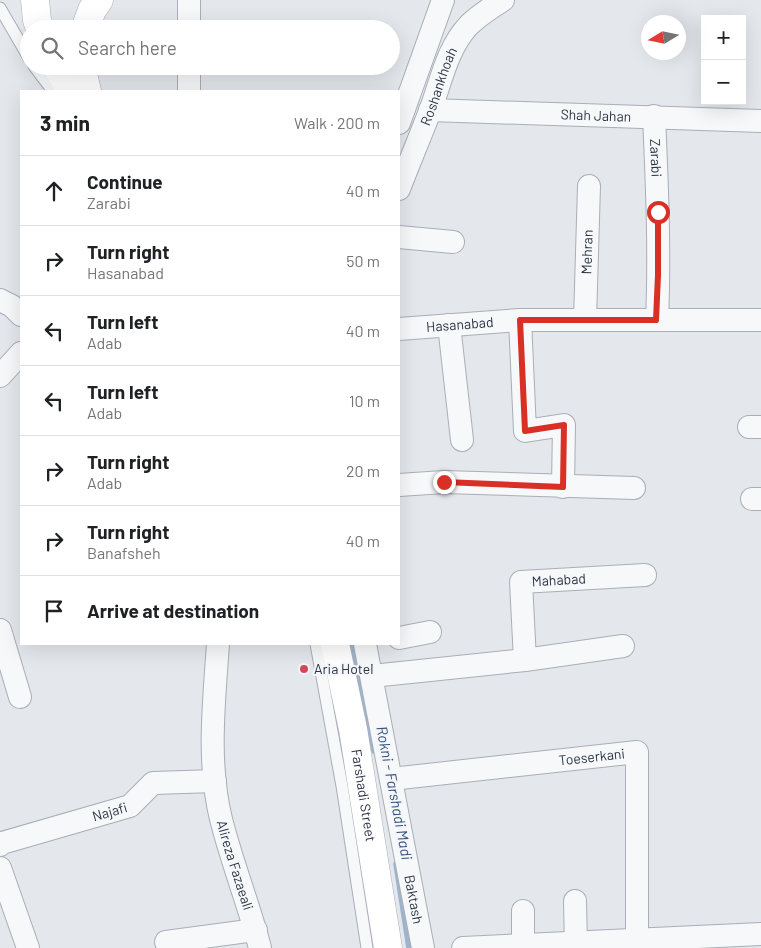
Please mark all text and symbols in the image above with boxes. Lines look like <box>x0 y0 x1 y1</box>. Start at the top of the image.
north arrow <box>641 15 686 60</box>
map controls <box>701 15 746 105</box>
button: + <box>701 15 746 60</box>
search box <box>20 20 400 75</box>
icon: search <box>38 34 66 62</box>
text: Search here <box>78 36 177 59</box>
street label: Roshankhoah <box>416 44 460 128</box>
button: − <box>701 60 746 105</box>
street label: Shah Jahan <box>560 105 632 125</box>
text: 3 min <box>40 110 90 135</box>
text: Walk · 200 m <box>294 113 380 132</box>
street label: Zarabi <box>647 138 666 177</box>
text: Continue <box>87 170 163 193</box>
icon: ahead <box>40 177 68 205</box>
text: 40 m <box>346 181 380 200</box>
text: Zarabi <box>87 193 131 212</box>
route start <box>647 201 670 224</box>
street label: Mehran <box>577 229 596 275</box>
text: Turn right <box>87 240 169 263</box>
icon: right <box>40 247 68 275</box>
text: 50 m <box>346 251 380 270</box>
text: Hasanabad <box>87 263 164 282</box>
text: Turn left <box>87 310 158 333</box>
street label: Hasanabad <box>426 313 494 335</box>
icon: left <box>40 317 68 345</box>
text: 40 m <box>346 321 380 340</box>
text: Adab <box>87 333 122 352</box>
text: Turn left <box>87 380 158 403</box>
icon: left <box>40 387 68 415</box>
text: 10 m <box>349 391 380 410</box>
text: Adab <box>87 403 122 422</box>
text: Turn right <box>87 450 169 473</box>
icon: right <box>40 457 68 485</box>
text: 20 m <box>346 461 380 480</box>
route end <box>433 471 456 494</box>
text: Adab <box>87 473 122 492</box>
text: Turn right <box>87 520 169 543</box>
icon: right <box>40 527 68 555</box>
text: 40 m <box>346 531 380 550</box>
text: Banafsheh <box>87 543 161 562</box>
street label: Mahabad <box>531 569 586 589</box>
icon: arrive <box>40 597 68 625</box>
text: Arrive at destination <box>87 599 259 622</box>
place label: Aria Hotel <box>314 660 373 677</box>
marker: Aria Hotel <box>298 663 310 675</box>
water label: Rokni - Farshadi Madi <box>373 724 417 861</box>
street label: Toeserkani <box>558 744 626 769</box>
street label: Farshadi Street <box>348 748 380 843</box>
street label: Najafi <box>90 798 129 825</box>
street label: Alireza Fazaeali <box>214 818 257 912</box>
street label: Baktash <box>401 873 427 925</box>

